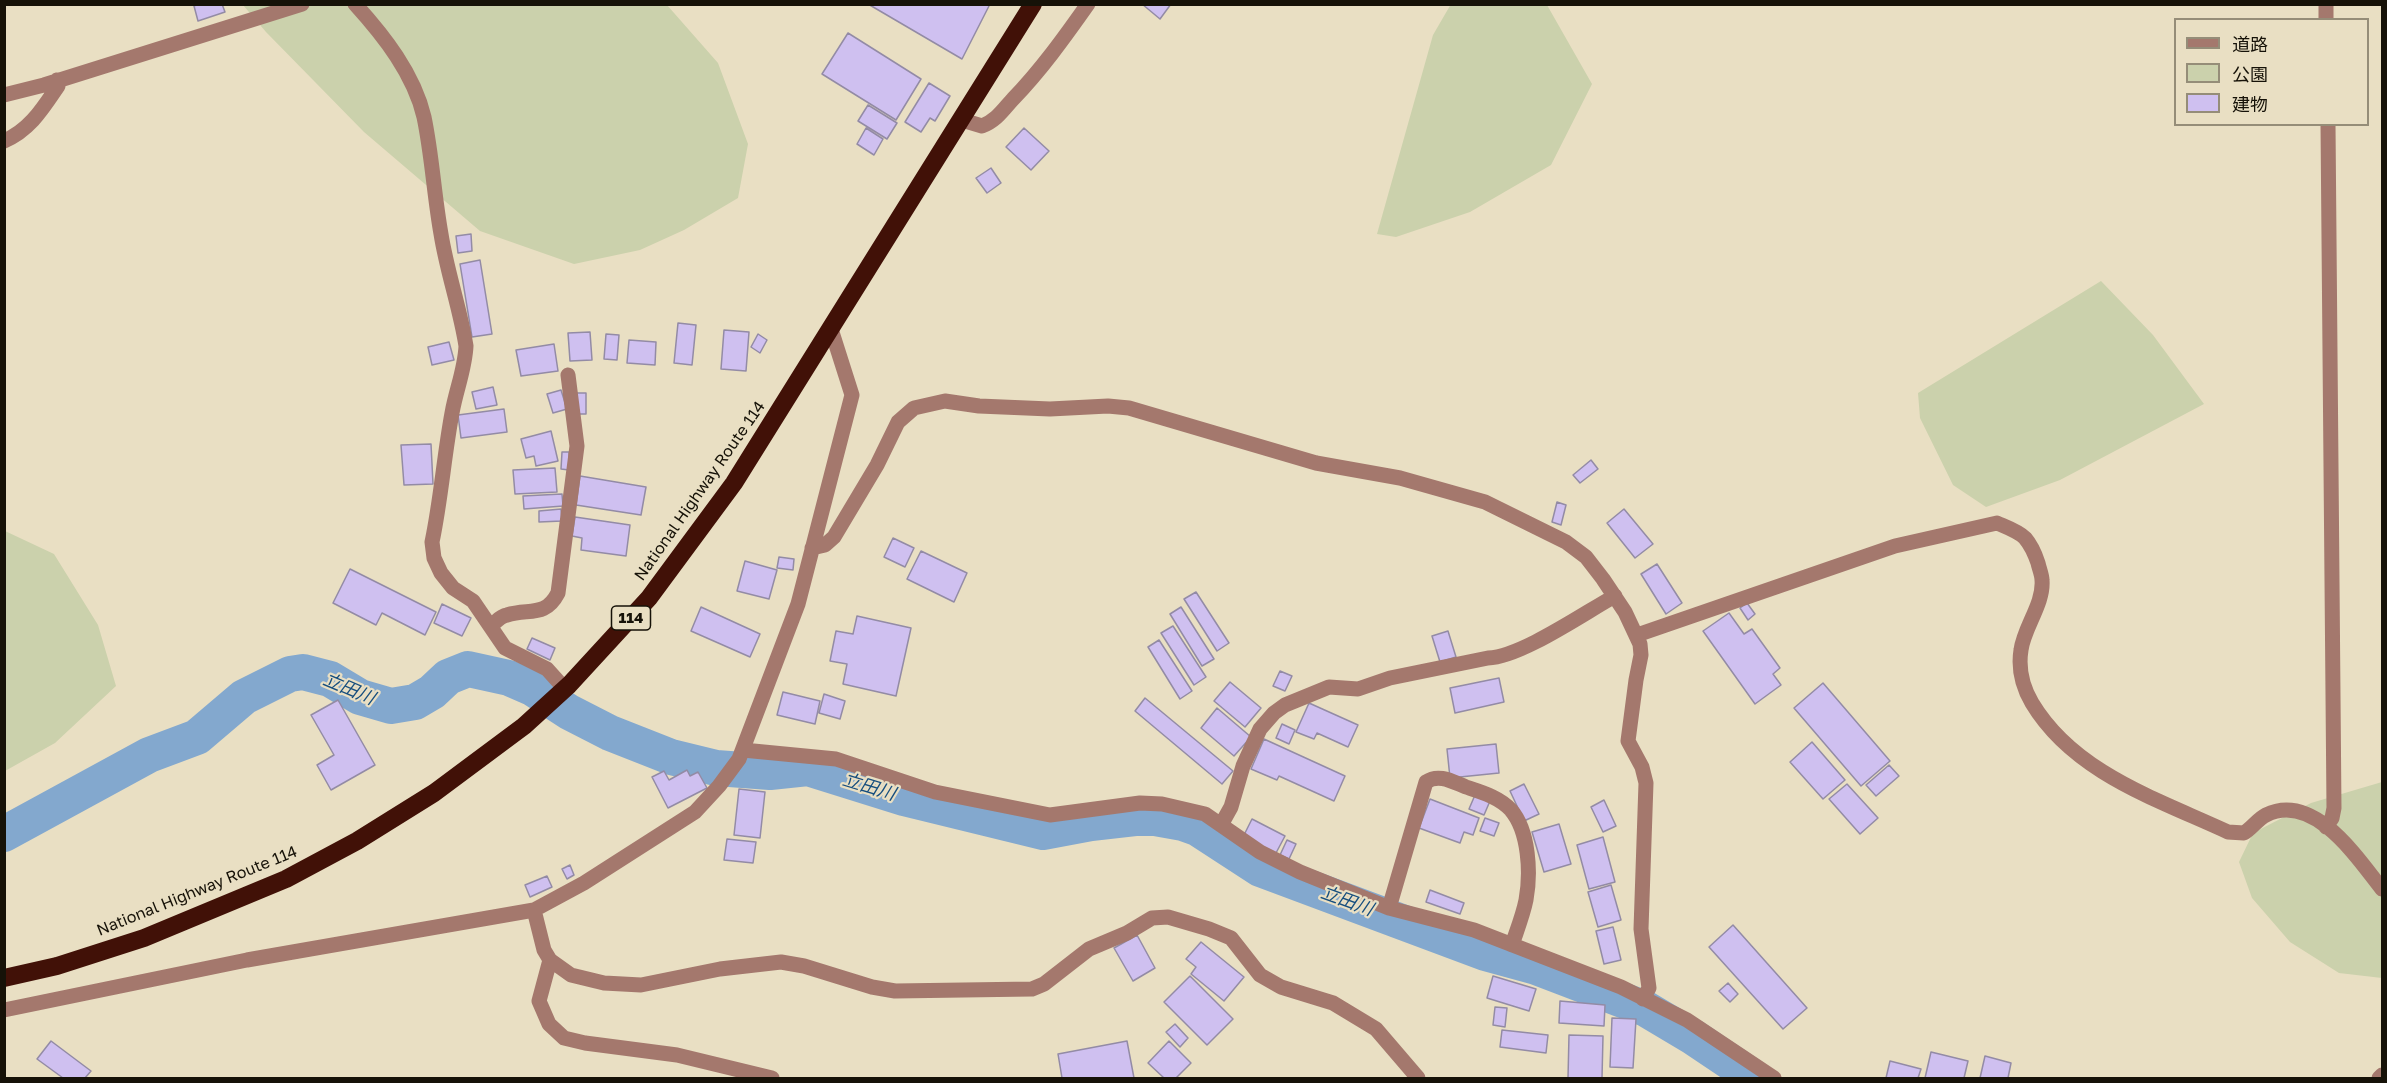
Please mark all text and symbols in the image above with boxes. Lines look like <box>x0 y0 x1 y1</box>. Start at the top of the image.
legend <box>2174 18 2369 126</box>
text: 道路 <box>2232 33 2268 55</box>
text: 公園 <box>2232 63 2268 85</box>
text: 建物 <box>2232 93 2268 115</box>
street label: National Highway Route 114 <box>631 398 769 584</box>
road number: 114 <box>612 606 650 630</box>
water label: 立田川 <box>320 669 378 709</box>
water label: 立田川 <box>840 769 898 805</box>
street label: National Highway Route 114 <box>94 842 300 940</box>
water label: 立田川 <box>1318 882 1376 920</box>

